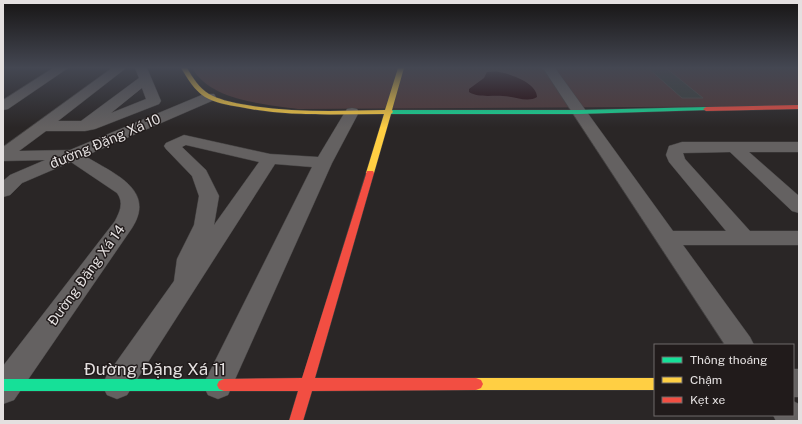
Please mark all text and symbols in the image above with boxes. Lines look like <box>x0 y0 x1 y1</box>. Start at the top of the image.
street label: đường Đặng Xá 10 <box>47 110 163 172</box>
street label: Đường Đặng Xá 14 <box>44 221 128 328</box>
legend <box>654 344 794 416</box>
text: Thông thoáng <box>690 353 767 367</box>
street label: Đường Đặng Xá 11 <box>84 359 226 379</box>
text: Chậm <box>690 373 722 387</box>
text: Kẹt xe <box>690 393 725 407</box>

